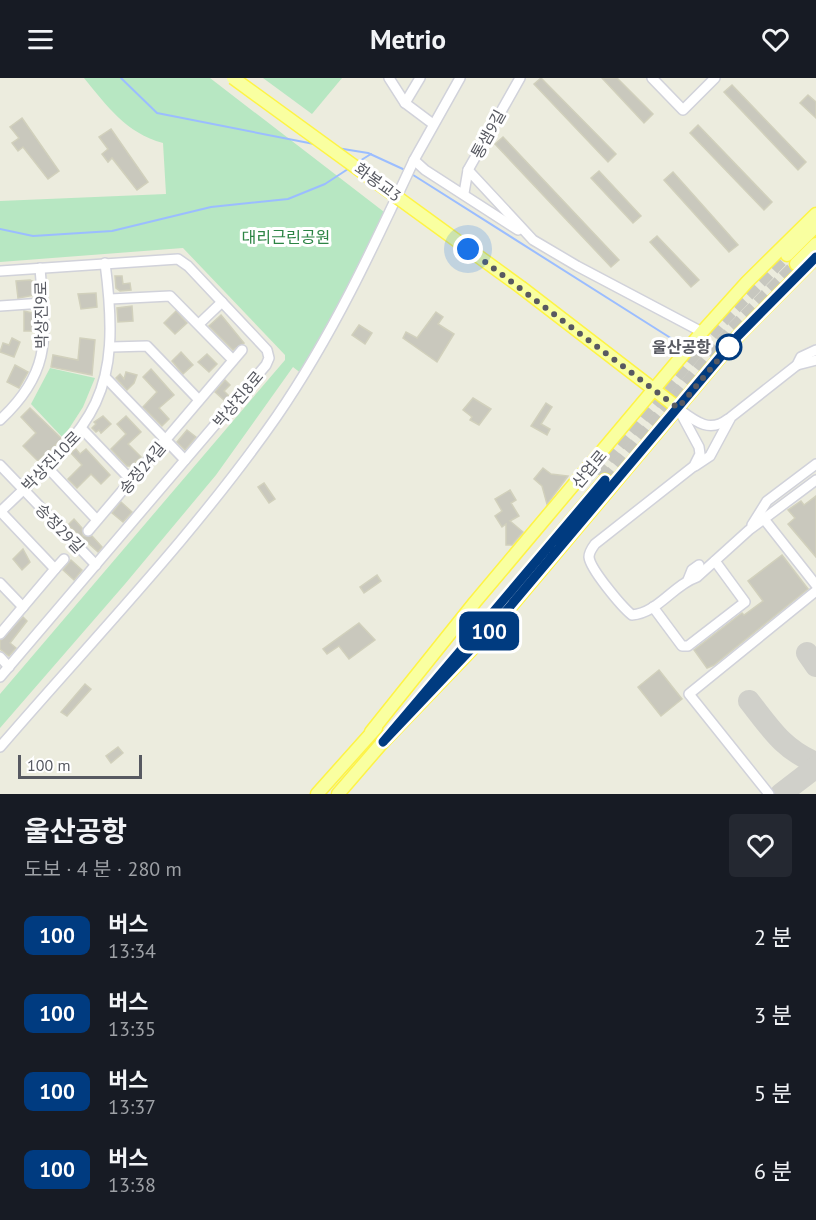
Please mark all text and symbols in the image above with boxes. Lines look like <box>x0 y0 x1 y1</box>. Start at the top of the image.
text: Metrio <box>370 22 446 56</box>
icon: menu <box>24 23 57 56</box>
icon: heart <box>759 23 792 56</box>
street label: 통샘9길 <box>466 106 510 162</box>
street label: 화봉교3 <box>351 158 405 206</box>
park label: 대리근린공원 <box>242 227 330 247</box>
your location <box>453 234 483 264</box>
street label: 박상진9로 <box>30 281 52 349</box>
marker: 울산공항 <box>716 334 742 360</box>
place label: 울산공항 <box>652 337 711 357</box>
street label: 박상진8로 <box>209 366 268 431</box>
street label: 박상진10로 <box>17 426 85 495</box>
street label: 송정24길 <box>115 438 169 498</box>
street label: 산업로 <box>567 445 611 492</box>
street label: 송정29길 <box>31 499 89 557</box>
line badge: 100 <box>454 612 524 650</box>
text: 100 <box>471 618 507 645</box>
scale bar <box>18 752 142 780</box>
text: 100 m <box>27 755 70 775</box>
text: 울산공항 <box>24 812 127 849</box>
button: heart <box>729 814 792 877</box>
text: 도보 · 4 분 · 280 m <box>24 856 182 882</box>
text: 버스 <box>108 910 148 938</box>
text: 100 <box>39 922 75 949</box>
text: 2 분 <box>754 923 792 951</box>
text: 13:34 <box>108 938 156 964</box>
text: 버스 <box>108 988 148 1016</box>
text: 100 <box>39 1000 75 1027</box>
text: 3 분 <box>754 1001 792 1029</box>
text: 13:35 <box>108 1016 156 1042</box>
text: 버스 <box>108 1066 148 1094</box>
text: 100 <box>39 1078 75 1105</box>
text: 5 분 <box>754 1079 792 1107</box>
text: 13:37 <box>108 1094 156 1120</box>
text: 버스 <box>108 1144 148 1172</box>
text: 100 <box>39 1156 75 1183</box>
text: 6 분 <box>754 1157 792 1185</box>
text: 13:38 <box>108 1172 156 1198</box>

